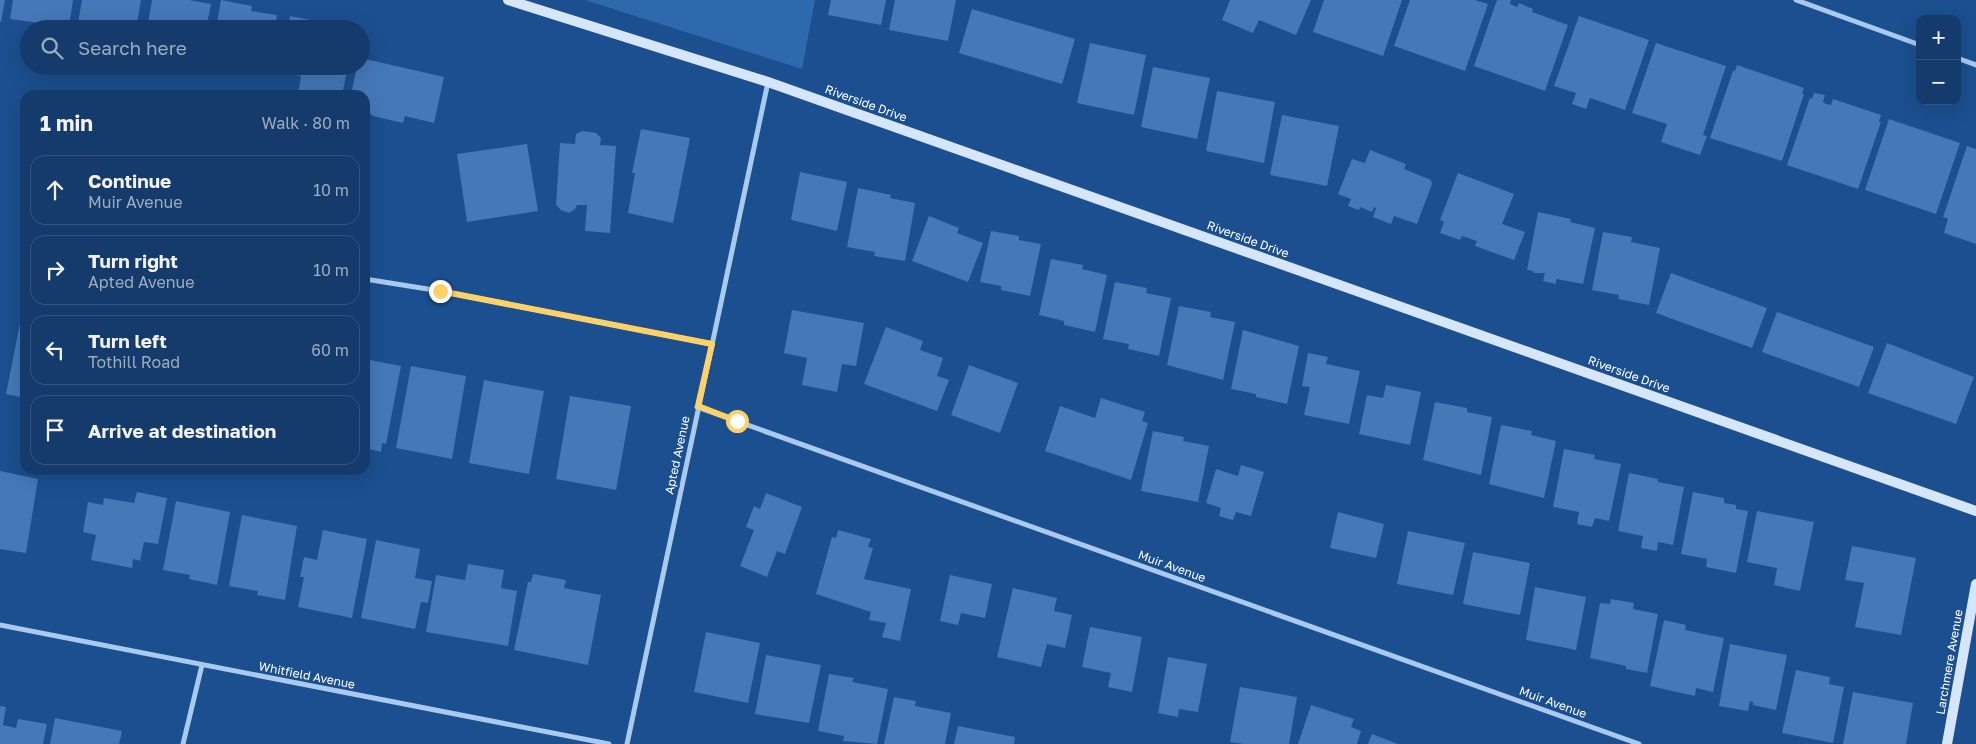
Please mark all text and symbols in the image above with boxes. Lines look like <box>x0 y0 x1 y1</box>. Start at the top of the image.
map controls <box>1916 15 1961 105</box>
button: + <box>1916 15 1961 60</box>
search box <box>20 20 370 75</box>
icon: search <box>38 34 66 62</box>
text: Search here <box>78 36 187 59</box>
button: − <box>1916 60 1961 105</box>
street label: Riverside Drive <box>823 81 909 125</box>
text: 1 min <box>40 110 93 136</box>
text: Walk · 80 m <box>261 113 350 133</box>
text: Continue <box>88 169 171 192</box>
icon: ahead <box>41 176 69 204</box>
text: 10 m <box>313 180 349 200</box>
text: Muir Avenue <box>88 192 182 212</box>
street label: Riverside Drive <box>1205 217 1291 261</box>
text: Turn right <box>88 249 178 272</box>
icon: right <box>41 256 69 284</box>
text: 10 m <box>313 260 349 280</box>
text: Apted Avenue <box>88 272 195 292</box>
route end <box>429 280 452 303</box>
text: Turn left <box>88 329 167 352</box>
icon: left <box>41 336 69 364</box>
text: 60 m <box>311 340 349 360</box>
text: Tothill Road <box>88 352 180 372</box>
street label: Riverside Drive <box>1586 352 1672 396</box>
route start <box>726 410 749 433</box>
street label: Apted Avenue <box>661 414 693 496</box>
icon: arrive <box>41 416 69 444</box>
text: Arrive at destination <box>88 419 276 442</box>
street label: Muir Avenue <box>1136 547 1208 585</box>
street label: Larchmere Avenue <box>1932 608 1966 716</box>
street label: Whitfield Avenue <box>257 658 357 692</box>
street label: Muir Avenue <box>1517 683 1589 721</box>

